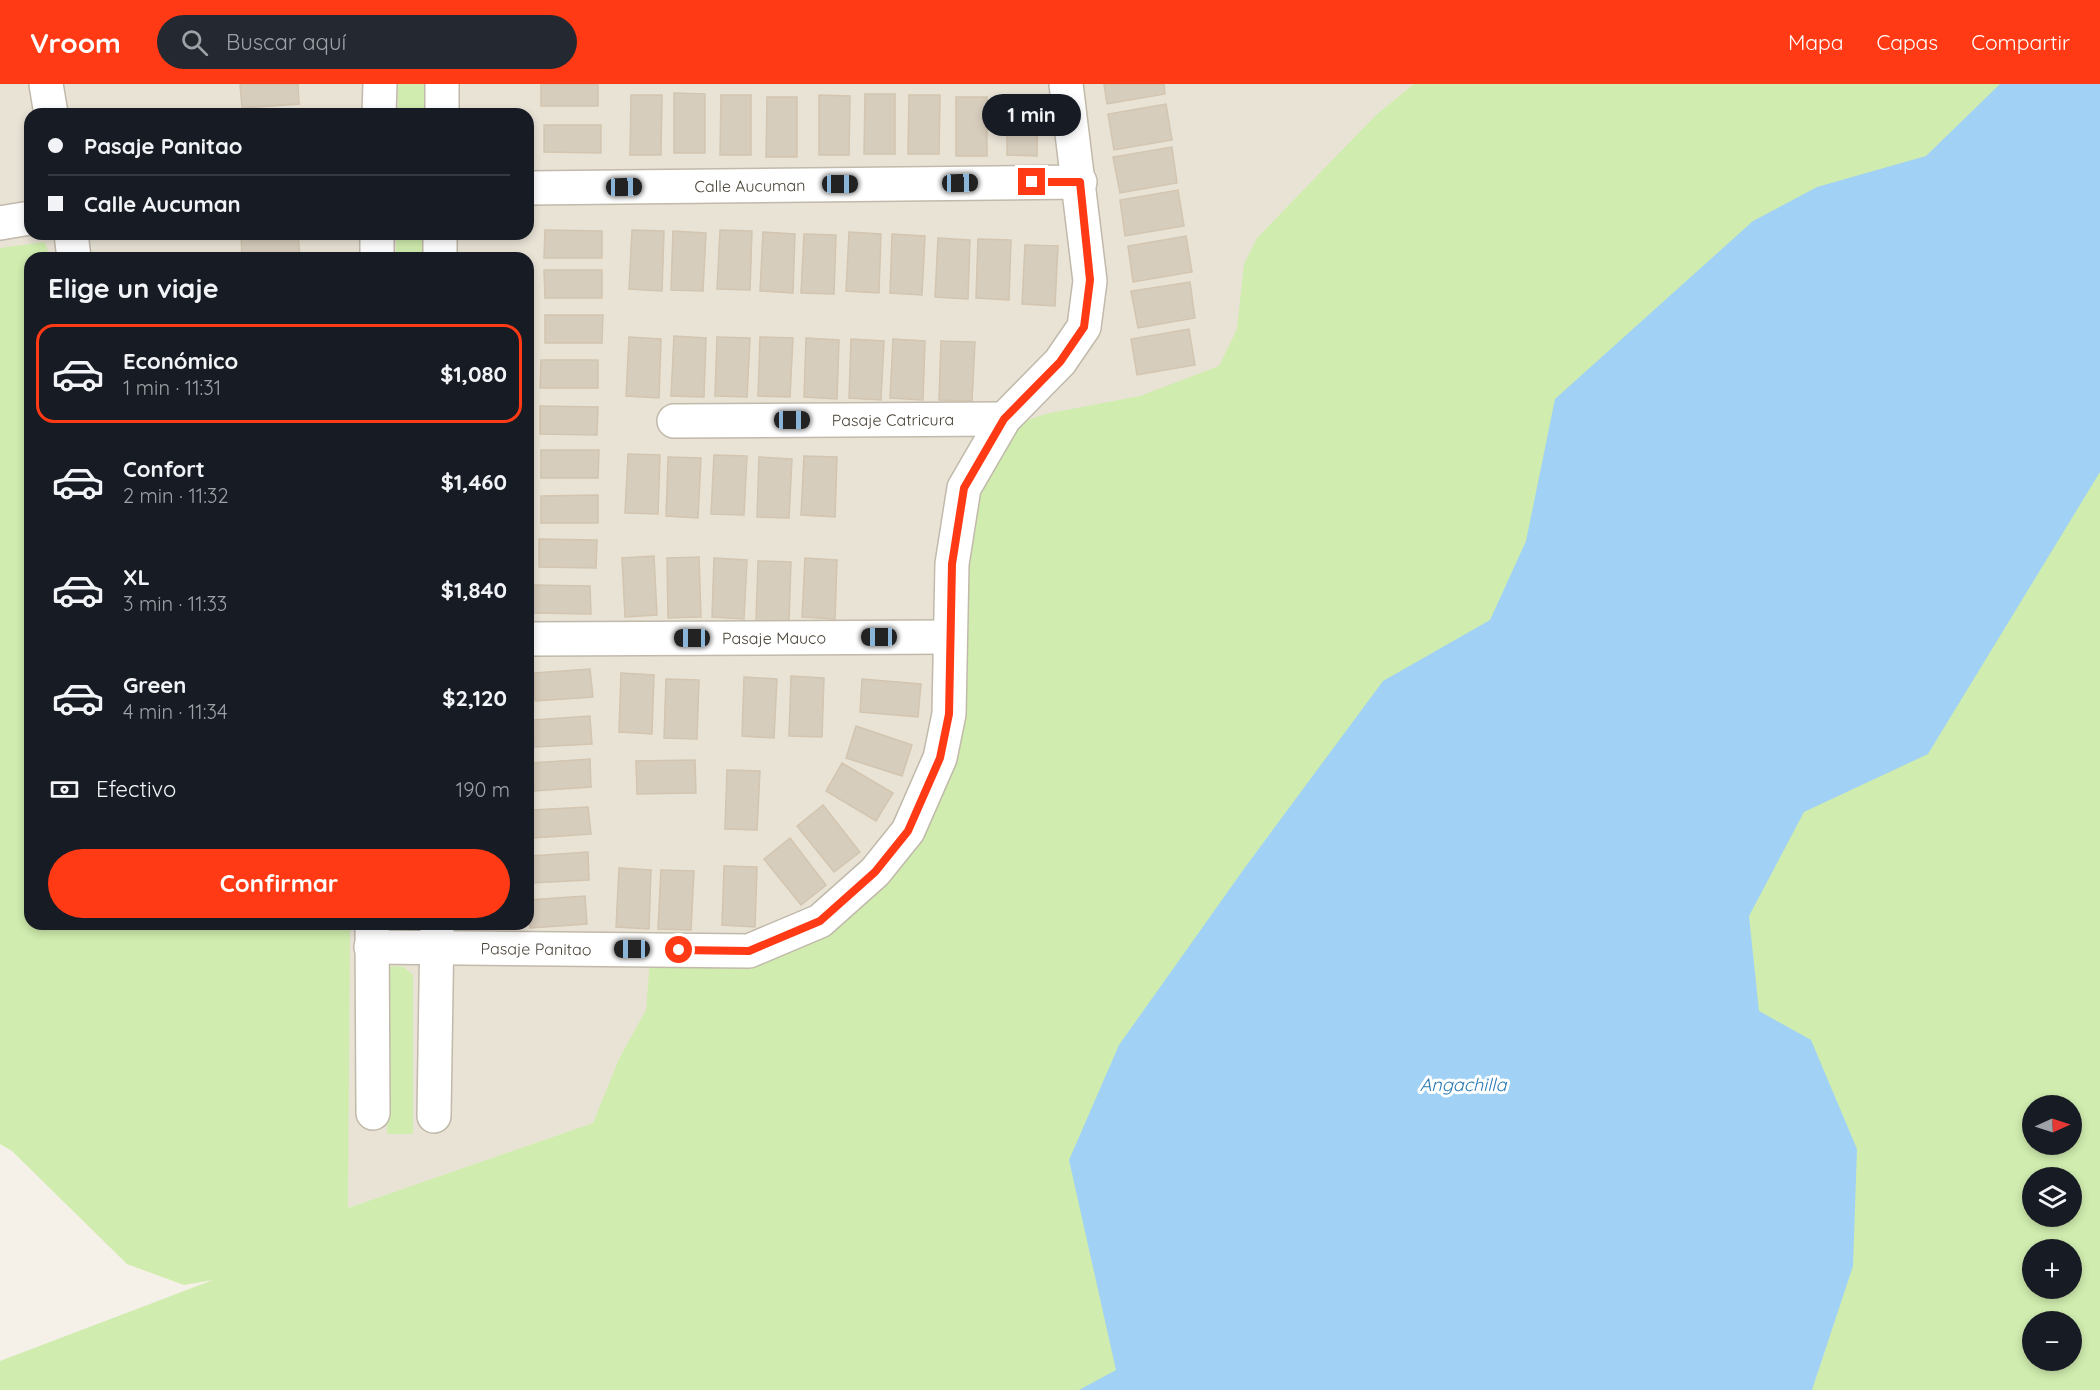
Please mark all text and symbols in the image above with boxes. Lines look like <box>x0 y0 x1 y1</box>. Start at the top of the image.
search box <box>157 15 577 69</box>
text: Vroom <box>30 25 121 60</box>
icon: search <box>178 26 211 59</box>
text: Buscar aquí <box>226 28 346 56</box>
text: Mapa <box>1788 29 1843 55</box>
text: Capas <box>1876 29 1938 55</box>
text: Compartir <box>1971 29 2070 55</box>
callout: 1 min <box>982 95 1082 137</box>
text: 1 min <box>1007 102 1056 127</box>
text: Pasaje Panitao <box>84 132 243 160</box>
route end <box>1018 168 1045 195</box>
car <box>942 174 978 192</box>
street label: Calle Aucuman <box>694 175 806 196</box>
car <box>822 175 858 193</box>
car <box>606 178 642 196</box>
text: Calle Aucuman <box>84 190 241 218</box>
text: Elige un viaje <box>48 271 219 305</box>
icon: car <box>51 347 105 401</box>
text: Económico <box>123 347 238 375</box>
text: $1,080 <box>440 360 507 388</box>
text: 1 min · 11:31 <box>123 375 221 400</box>
street label: Pasaje Catricura <box>832 409 954 430</box>
car <box>774 411 810 429</box>
icon: car <box>51 455 105 509</box>
text: Confort <box>123 455 205 483</box>
text: $1,460 <box>441 468 507 496</box>
text: 2 min · 11:32 <box>123 483 229 508</box>
icon: car <box>51 563 105 617</box>
text: XL <box>123 563 150 591</box>
text: $1,840 <box>441 576 507 604</box>
text: 3 min · 11:33 <box>123 591 227 616</box>
street label: Pasaje Mauco <box>722 628 826 648</box>
car <box>861 628 897 646</box>
car <box>674 629 710 647</box>
icon: car <box>51 671 105 725</box>
text: Green <box>123 671 186 699</box>
text: $2,120 <box>442 684 507 712</box>
text: 4 min · 11:34 <box>123 699 227 724</box>
icon: cash <box>48 773 81 806</box>
text: Efectivo <box>96 775 176 803</box>
text: 190 m <box>456 777 510 802</box>
button: Confirmar <box>48 849 510 918</box>
route start <box>665 936 692 963</box>
street label: Pasaje Panitao <box>480 938 592 959</box>
car <box>614 940 650 958</box>
water label: Angachilla <box>1420 1073 1507 1096</box>
north arrow <box>2022 1095 2082 1155</box>
map controls <box>2022 1095 2082 1371</box>
button: layers <box>2022 1167 2082 1227</box>
button: + <box>2022 1239 2082 1299</box>
button: − <box>2022 1311 2082 1371</box>

